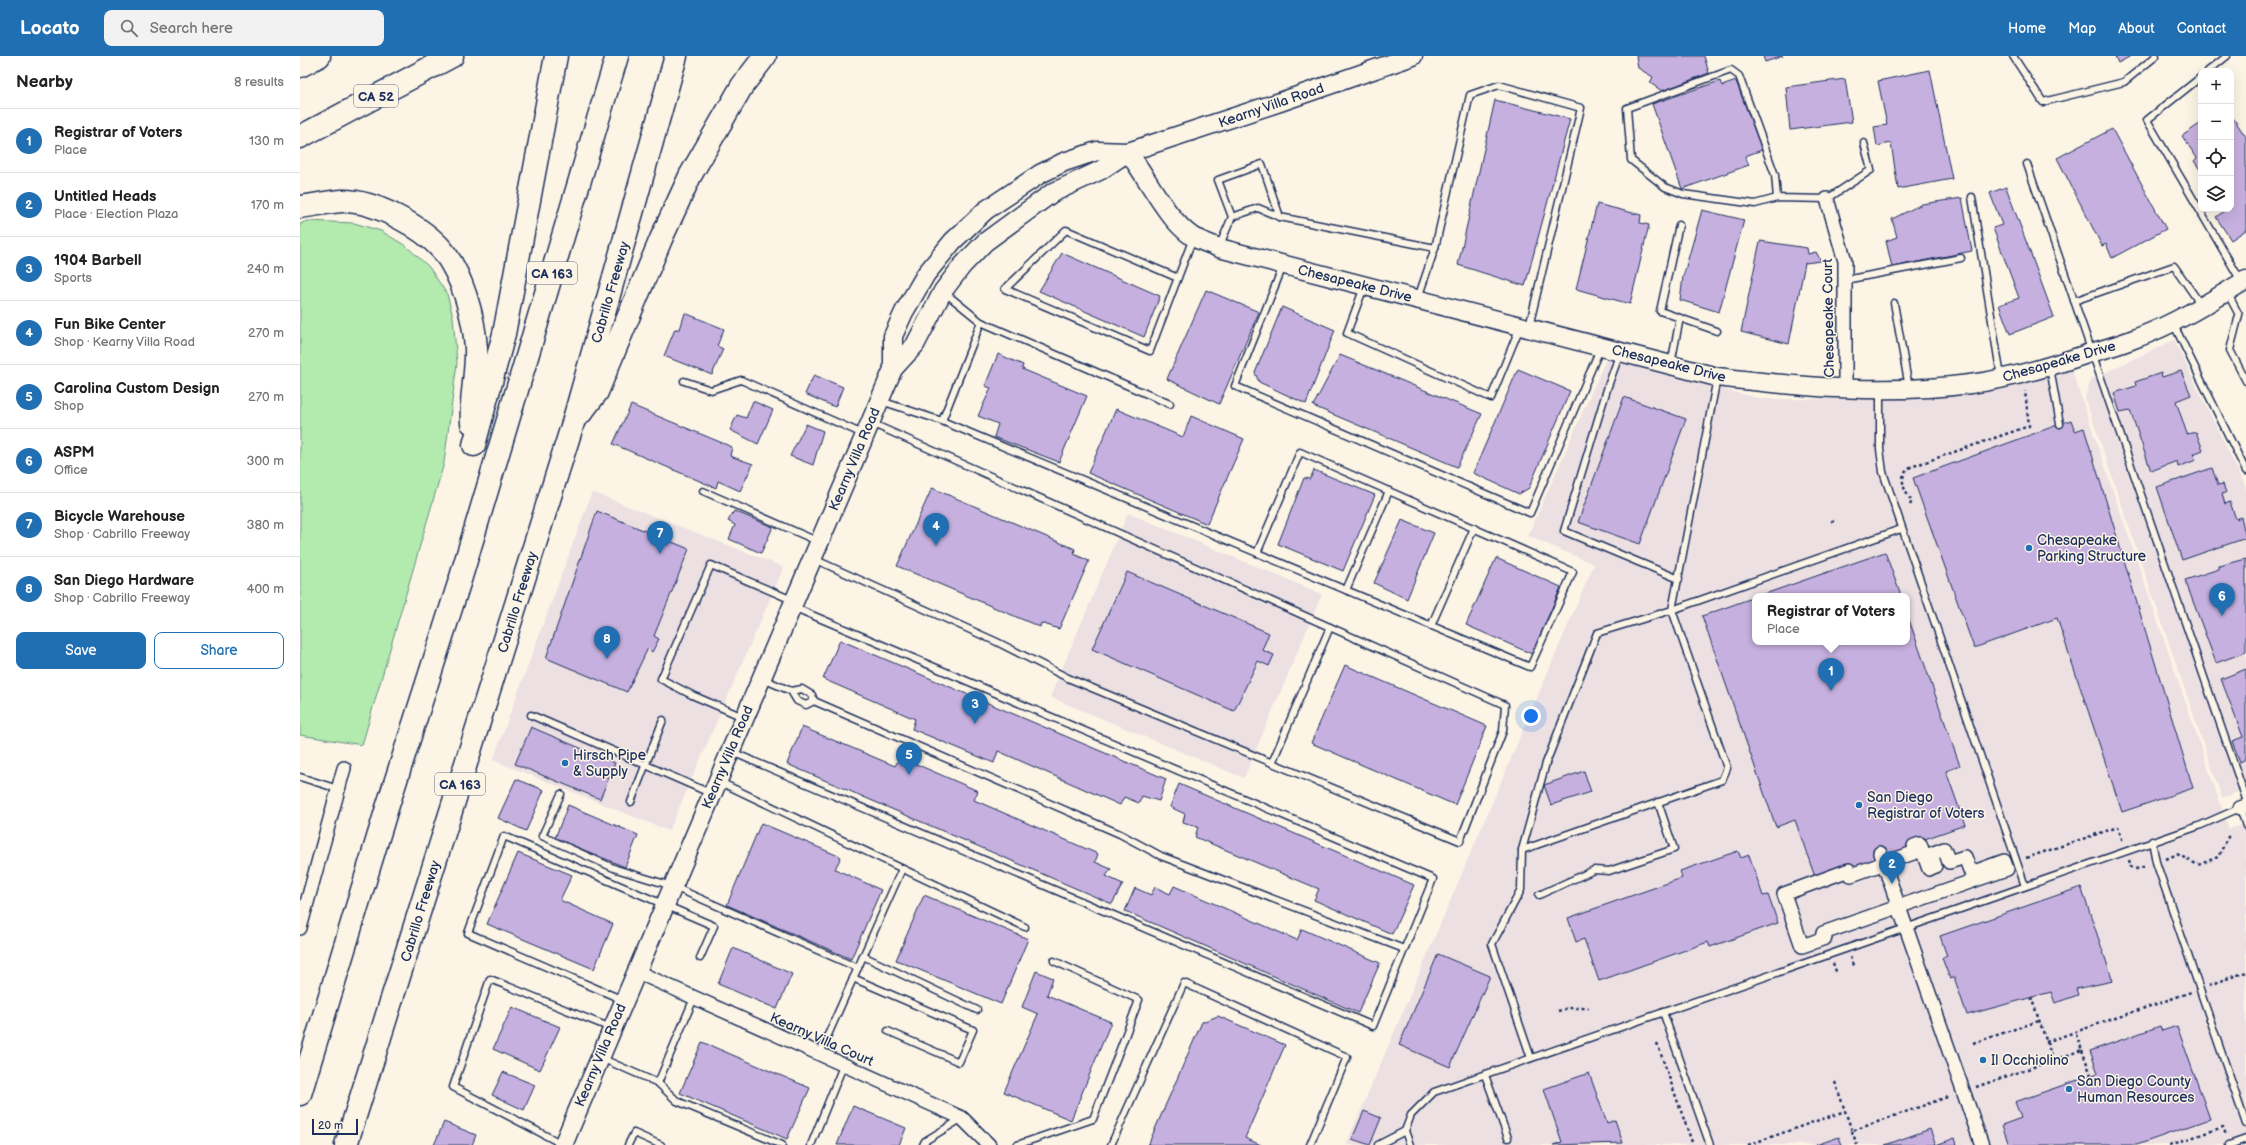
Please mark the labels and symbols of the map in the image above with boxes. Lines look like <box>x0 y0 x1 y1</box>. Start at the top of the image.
street label: Kearny Villa Road <box>1216 79 1326 131</box>
road number: CA 52 <box>354 85 398 107</box>
street label: Cabrillo Freeway <box>588 239 633 345</box>
street label: Chesapeake Court <box>1819 258 1838 378</box>
street label: Chesapeake Drive <box>1296 261 1414 306</box>
road number: CA 163 <box>527 262 577 284</box>
street label: Chesapeake Drive <box>2001 337 2118 386</box>
street label: Chesapeake Drive <box>1610 341 1728 386</box>
street label: Kearny Villa Road <box>825 405 884 513</box>
pin: 4 <box>923 513 949 546</box>
pin: 7 <box>647 521 673 554</box>
place label: Chesapeake Parking Structure <box>2037 532 2146 565</box>
marker: Chesapeake Parking Structure <box>2024 543 2034 553</box>
street label: Cabrillo Freeway <box>494 549 541 655</box>
pin: 6 <box>2209 583 2235 616</box>
pin: 8 <box>594 626 620 659</box>
pin: 1 <box>1818 658 1844 691</box>
pin: 3 <box>962 691 988 724</box>
street label: Kearny Villa Road <box>698 703 757 811</box>
your location <box>1521 706 1541 726</box>
pin: 5 <box>896 742 922 775</box>
place label: Hirsch Pipe & Supply <box>573 747 646 780</box>
marker: Hirsch Pipe & Supply <box>560 758 570 768</box>
road number: CA 163 <box>435 773 485 795</box>
place label: San Diego Registrar of Voters <box>1867 789 1985 822</box>
marker: San Diego Registrar of Voters <box>1854 800 1864 810</box>
pin: 2 <box>1879 851 1905 884</box>
street label: Cabrillo Freeway <box>397 858 444 964</box>
street label: Kearny Villa Road <box>571 1001 630 1109</box>
street label: Kearny Villa Court <box>767 1009 877 1070</box>
place label: Il Occhiolino <box>1991 1052 2069 1069</box>
marker: Il Occhiolino <box>1978 1055 1988 1065</box>
place label: San Diego County Human Resources <box>2077 1073 2195 1106</box>
marker: San Diego County Human Resources <box>2064 1084 2074 1094</box>
scale bar <box>312 1117 358 1136</box>

